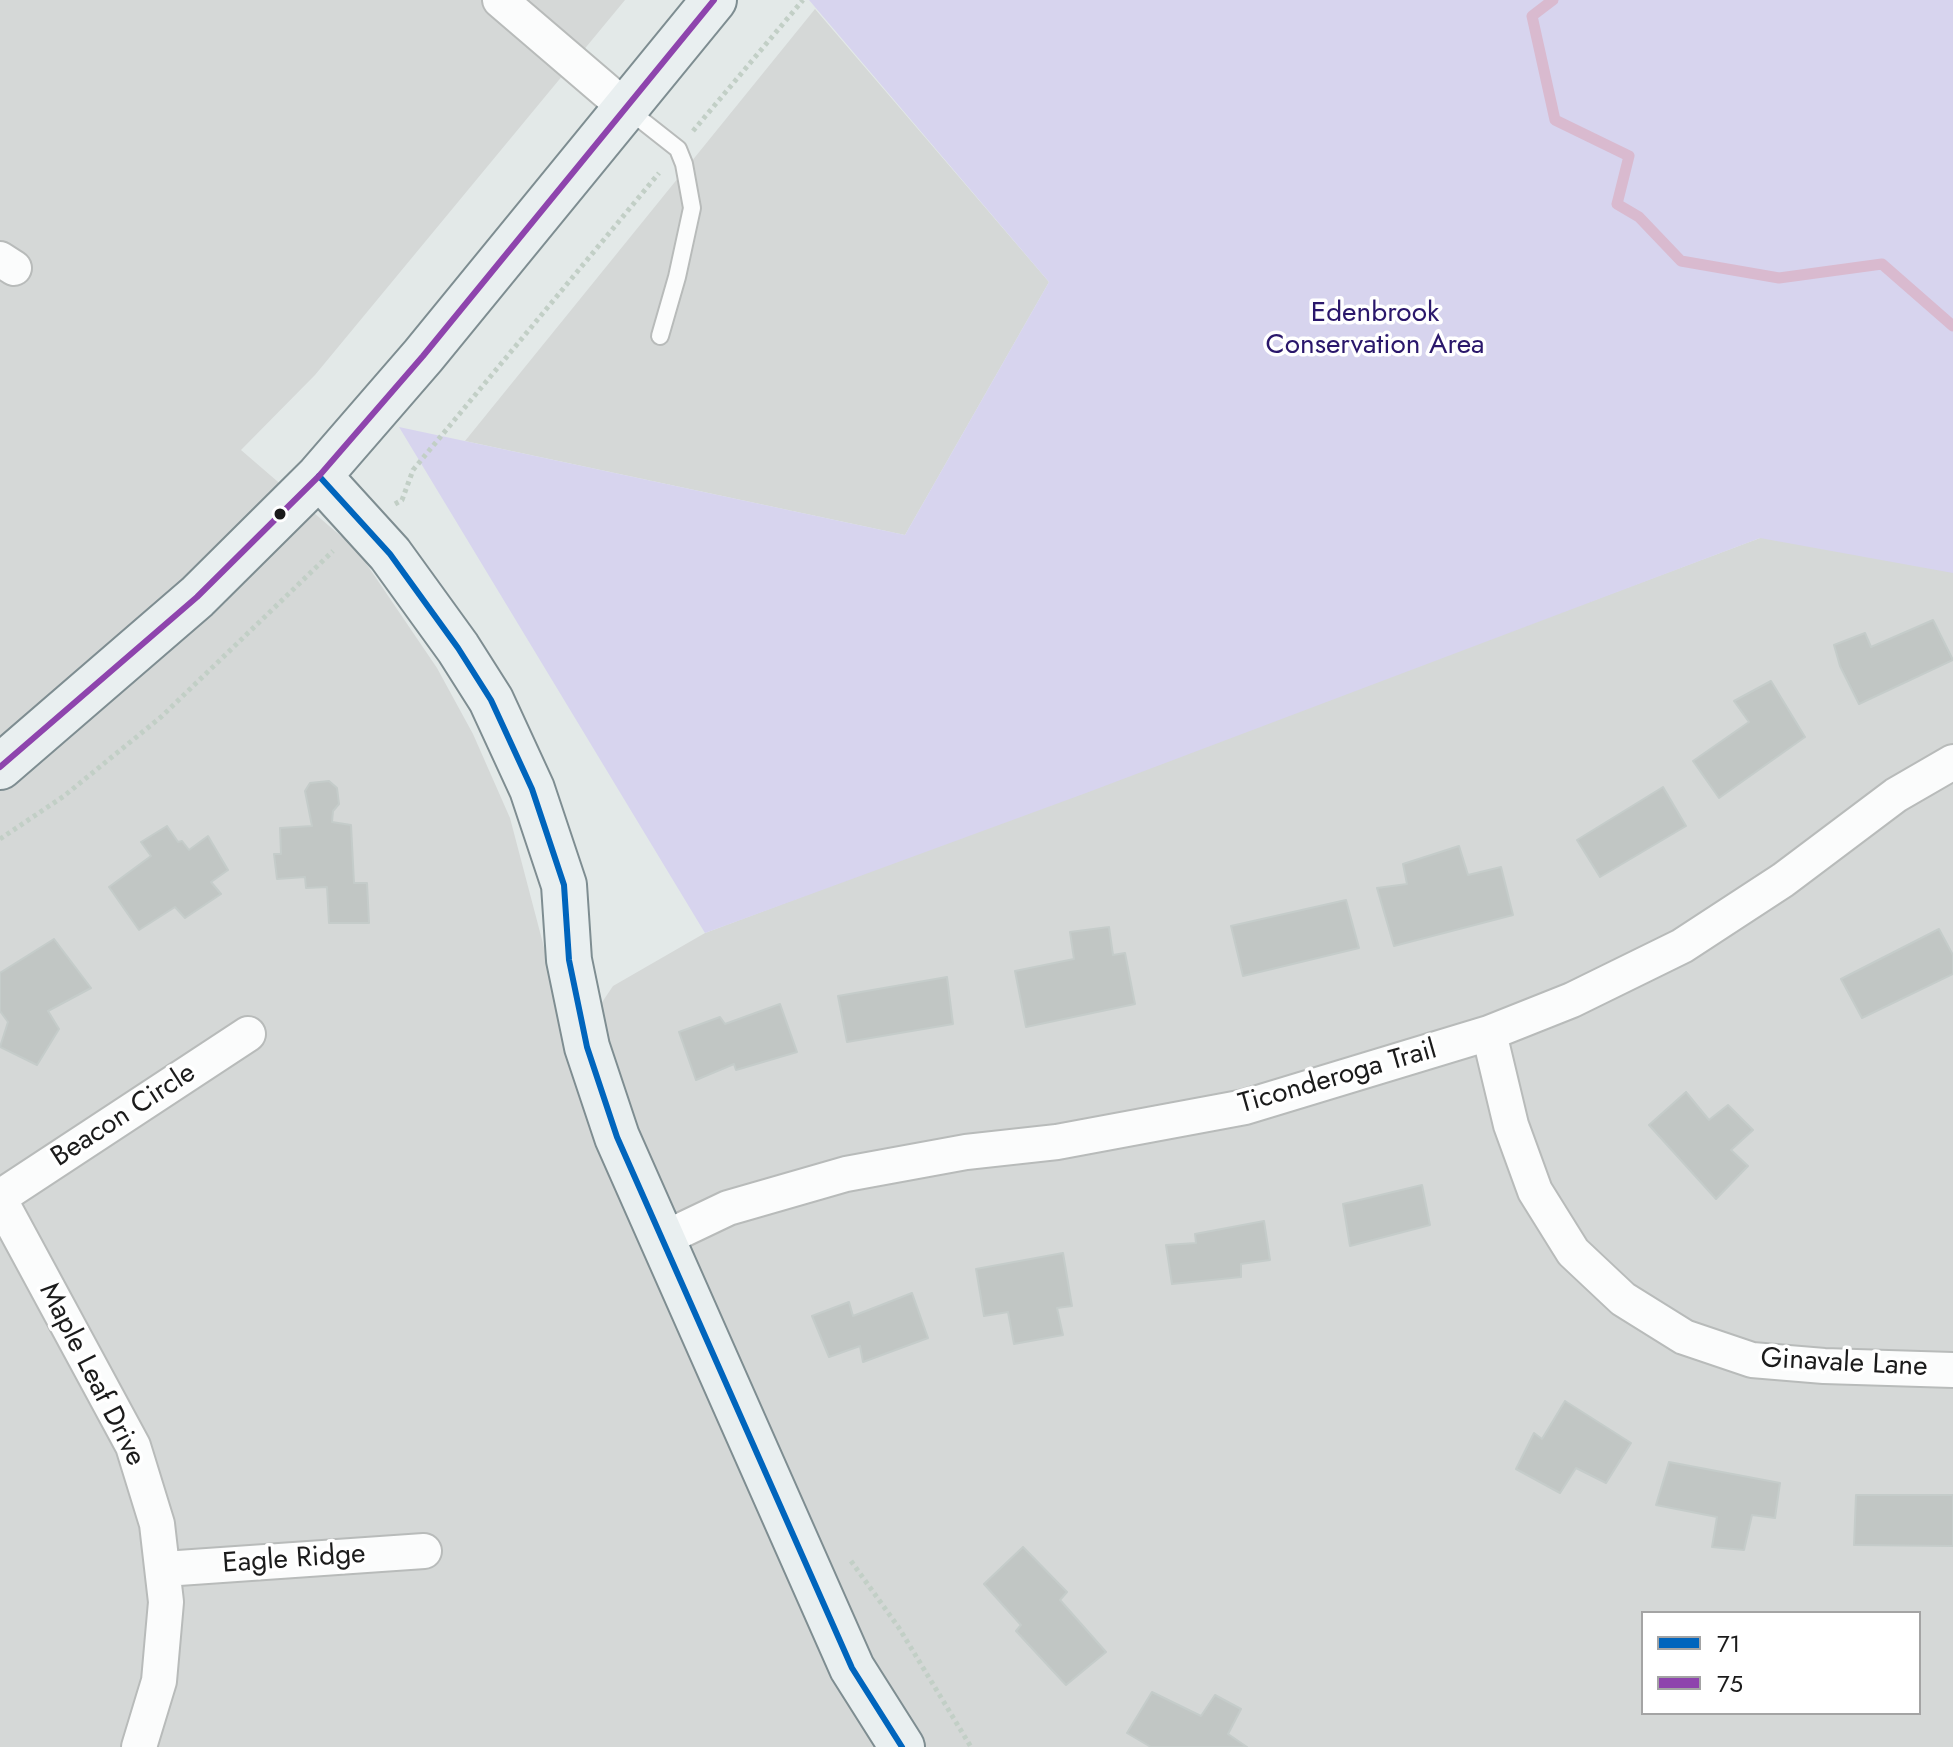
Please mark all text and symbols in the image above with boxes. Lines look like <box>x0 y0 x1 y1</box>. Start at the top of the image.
park label: Edenbrook Conservation Area <box>1265 297 1485 363</box>
unlabelled marker <box>272 506 288 522</box>
street label: Ticonderoga Trail <box>1235 1034 1441 1122</box>
street label: Beacon Circle <box>46 1057 202 1175</box>
street label: Maple Leaf Drive <box>31 1278 151 1472</box>
street label: Ginavale Lane <box>1760 1343 1928 1385</box>
street label: Eagle Ridge <box>221 1538 367 1582</box>
legend <box>1641 1611 1921 1715</box>
text: 71 <box>1717 1626 1740 1661</box>
text: 75 <box>1717 1666 1743 1701</box>

